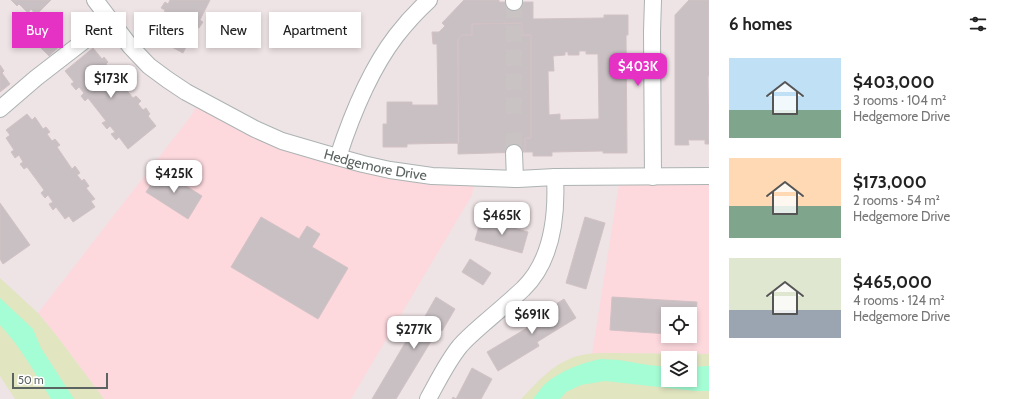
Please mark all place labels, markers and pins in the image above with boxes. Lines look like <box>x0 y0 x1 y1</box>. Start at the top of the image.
pin: $403K <box>610 53 666 87</box>
pin: $173K <box>83 65 139 99</box>
pin: $425K <box>146 160 202 194</box>
pin: $465K <box>474 202 530 236</box>
pin: $691K <box>504 301 560 335</box>
pin: $277K <box>386 316 442 350</box>

